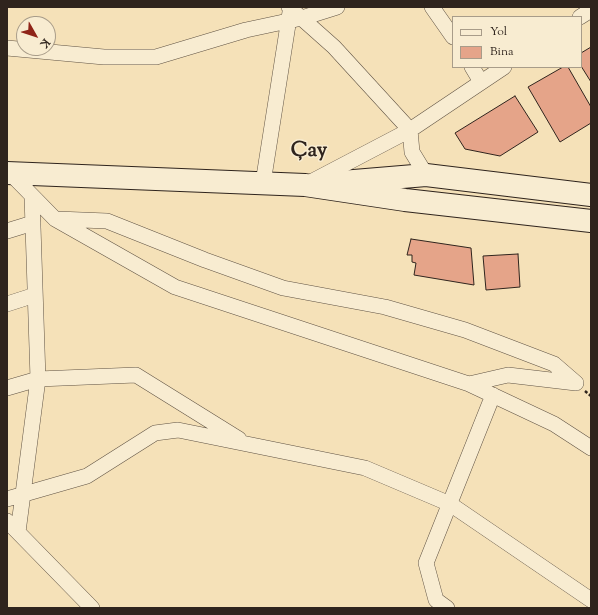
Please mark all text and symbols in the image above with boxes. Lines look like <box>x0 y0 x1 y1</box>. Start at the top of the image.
north arrow <box>16 16 56 56</box>
legend <box>452 16 582 68</box>
text: Yol <box>490 23 507 41</box>
text: K <box>36 35 53 51</box>
text: Bina <box>490 43 514 61</box>
district label: Çay <box>291 139 327 165</box>

